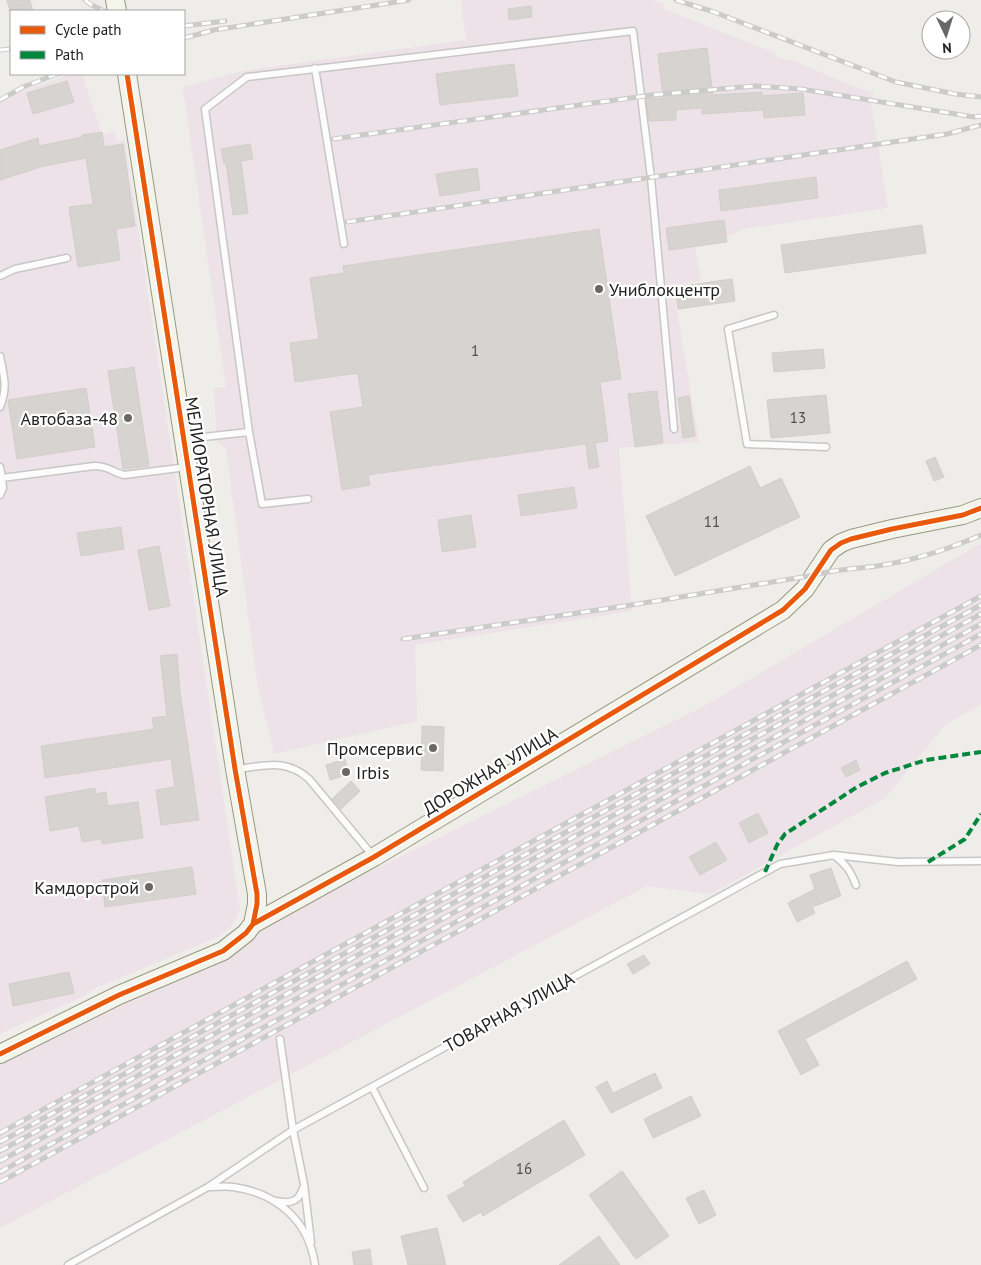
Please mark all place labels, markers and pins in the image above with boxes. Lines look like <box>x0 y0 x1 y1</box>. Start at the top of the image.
place label: Униблокцентр <box>609 278 720 301</box>
marker: Униблокцентр <box>593 283 605 295</box>
place label: Автобаза-48 <box>20 407 118 430</box>
marker: Автобаза-48 <box>122 412 134 424</box>
place label: Промсервис <box>327 737 423 760</box>
marker: Промсервис <box>427 742 439 754</box>
place label: Irbis <box>356 761 389 784</box>
marker: Irbis <box>340 766 352 778</box>
place label: Камдорстрой <box>34 876 139 899</box>
marker: Камдорстрой <box>143 881 155 893</box>

